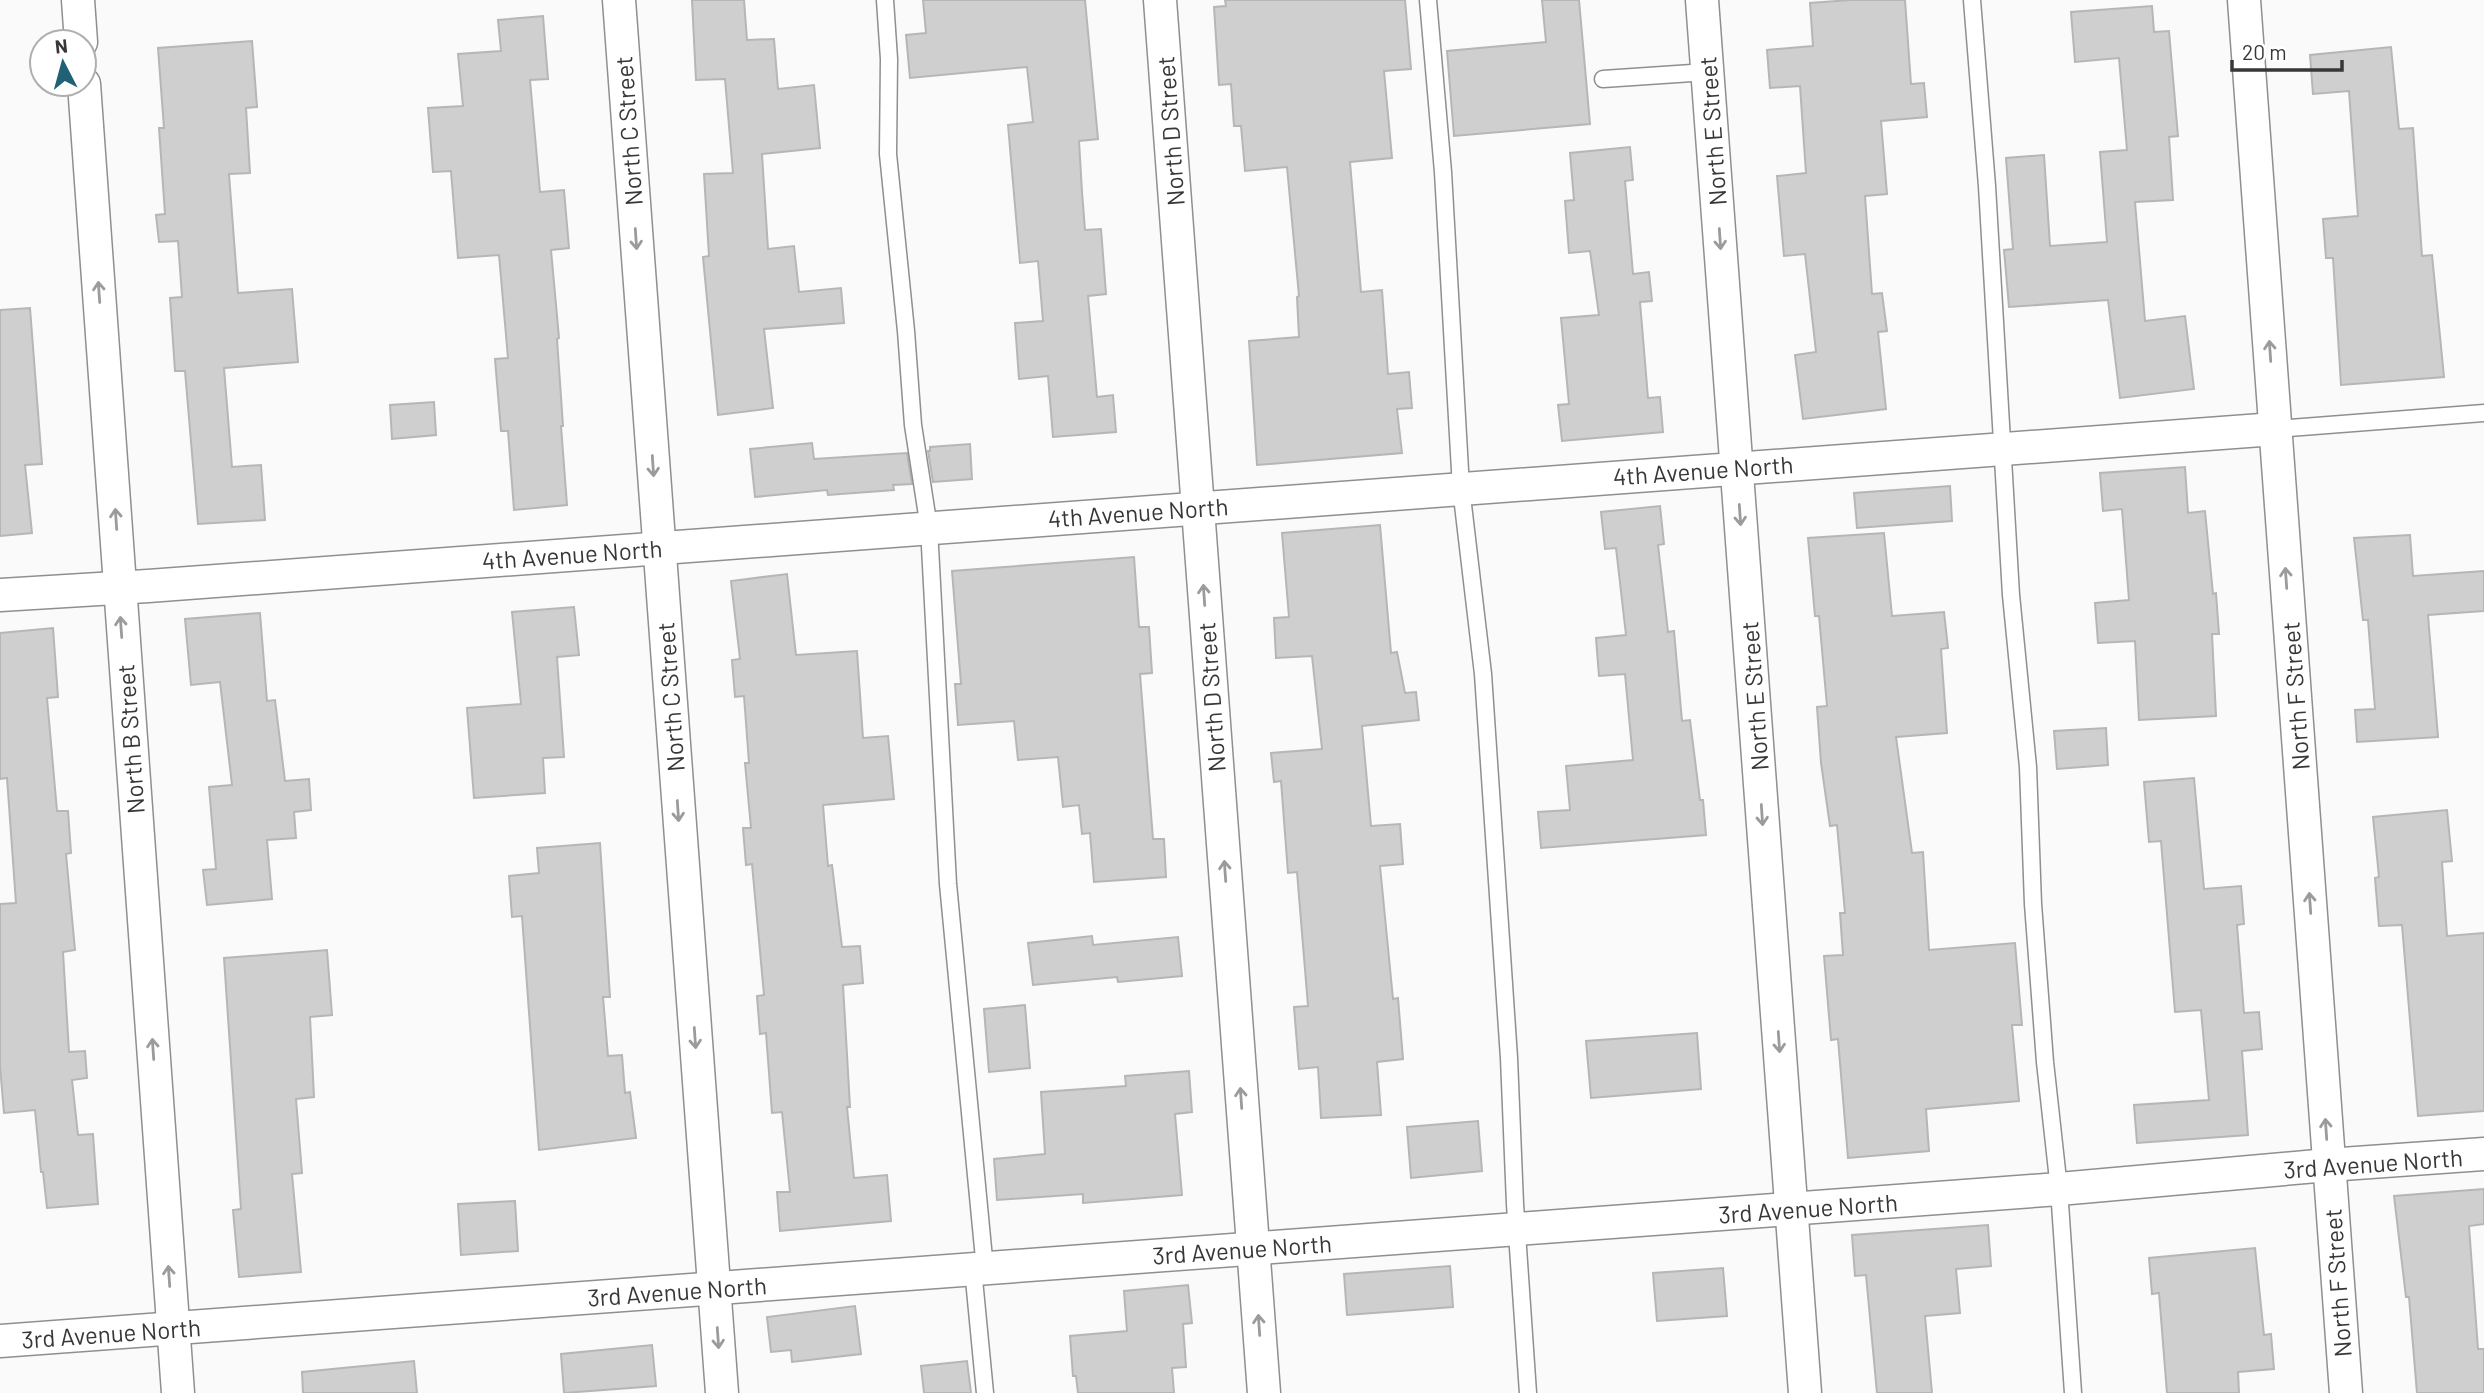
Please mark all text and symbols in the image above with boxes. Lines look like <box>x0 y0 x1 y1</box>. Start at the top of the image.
north arrow <box>28 28 98 98</box>
scale bar <box>2232 28 2342 72</box>
text: N <box>54 33 69 58</box>
text: 20 m <box>2242 39 2287 64</box>
street label: North C Street <box>608 55 648 207</box>
street label: North D Street <box>1150 55 1190 207</box>
street label: North E Street <box>1692 55 1732 207</box>
one-way arrow <box>630 227 643 250</box>
one-way arrow <box>1714 227 1727 250</box>
one-way arrow <box>92 282 105 304</box>
one-way arrow <box>2263 340 2276 363</box>
street label: 4th Avenue North <box>1612 449 1794 491</box>
one-way arrow <box>647 454 660 477</box>
street label: 4th Avenue North <box>1047 491 1229 533</box>
one-way arrow <box>1734 503 1747 526</box>
one-way arrow <box>109 508 122 531</box>
street label: 4th Avenue North <box>481 533 663 575</box>
one-way arrow <box>2279 567 2292 590</box>
one-way arrow <box>1197 585 1210 607</box>
one-way arrow <box>115 616 128 639</box>
street label: North E Street <box>1734 620 1774 772</box>
street label: North C Street <box>650 621 690 773</box>
street label: North D Street <box>1191 621 1231 773</box>
street label: North F Street <box>2275 621 2315 771</box>
street label: North B Street <box>110 663 150 815</box>
one-way arrow <box>672 799 685 822</box>
one-way arrow <box>1756 803 1769 826</box>
one-way arrow <box>1218 860 1231 883</box>
one-way arrow <box>2303 892 2316 914</box>
one-way arrow <box>689 1026 702 1049</box>
one-way arrow <box>1773 1030 1786 1053</box>
one-way arrow <box>146 1038 159 1061</box>
one-way arrow <box>1234 1087 1247 1110</box>
one-way arrow <box>2319 1119 2332 1141</box>
street label: 3rd Avenue North <box>2282 1142 2464 1184</box>
street label: 3rd Avenue North <box>1717 1187 1899 1229</box>
street label: North F Street <box>2317 1208 2357 1358</box>
street label: 3rd Avenue North <box>1151 1228 1333 1270</box>
one-way arrow <box>162 1265 175 1288</box>
street label: 3rd Avenue North <box>586 1270 768 1312</box>
street label: 3rd Avenue North <box>20 1312 202 1354</box>
one-way arrow <box>1252 1314 1265 1337</box>
one-way arrow <box>712 1326 725 1349</box>

